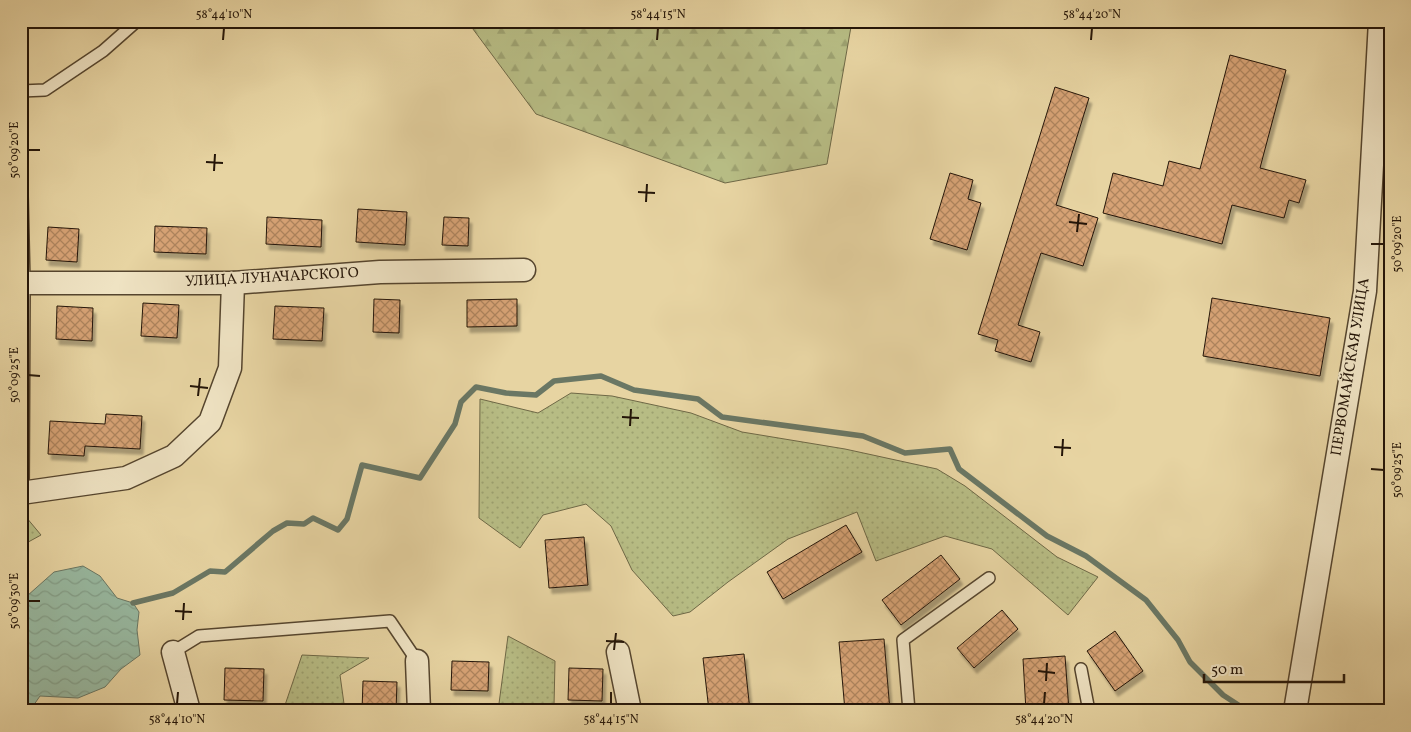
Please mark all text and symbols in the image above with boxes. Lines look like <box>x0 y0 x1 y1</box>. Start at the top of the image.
text: 58°44'10"N <box>196 7 252 23</box>
text: 58°44'15"N <box>630 7 686 23</box>
text: 58°44'20"N <box>1063 7 1121 23</box>
text: 50°09'20"E <box>7 122 23 178</box>
text: 50°09'20"E <box>1390 216 1406 272</box>
street label: УЛИЦА ЛУНАЧАРСКОГО <box>185 263 359 293</box>
street label: ПЕРВОМАЙСКАЯ УЛИЦА <box>1327 276 1376 458</box>
text: 50°09'25"E <box>7 347 23 403</box>
text: 50°09'25"E <box>1390 442 1406 498</box>
text: 50°09'30"E <box>7 573 23 629</box>
scale bar <box>1204 652 1344 684</box>
text: 50 m <box>1211 660 1243 681</box>
text: 58°44'10"N <box>149 712 205 728</box>
text: 58°44'15"N <box>583 712 639 728</box>
text: 58°44'20"N <box>1015 712 1073 728</box>

